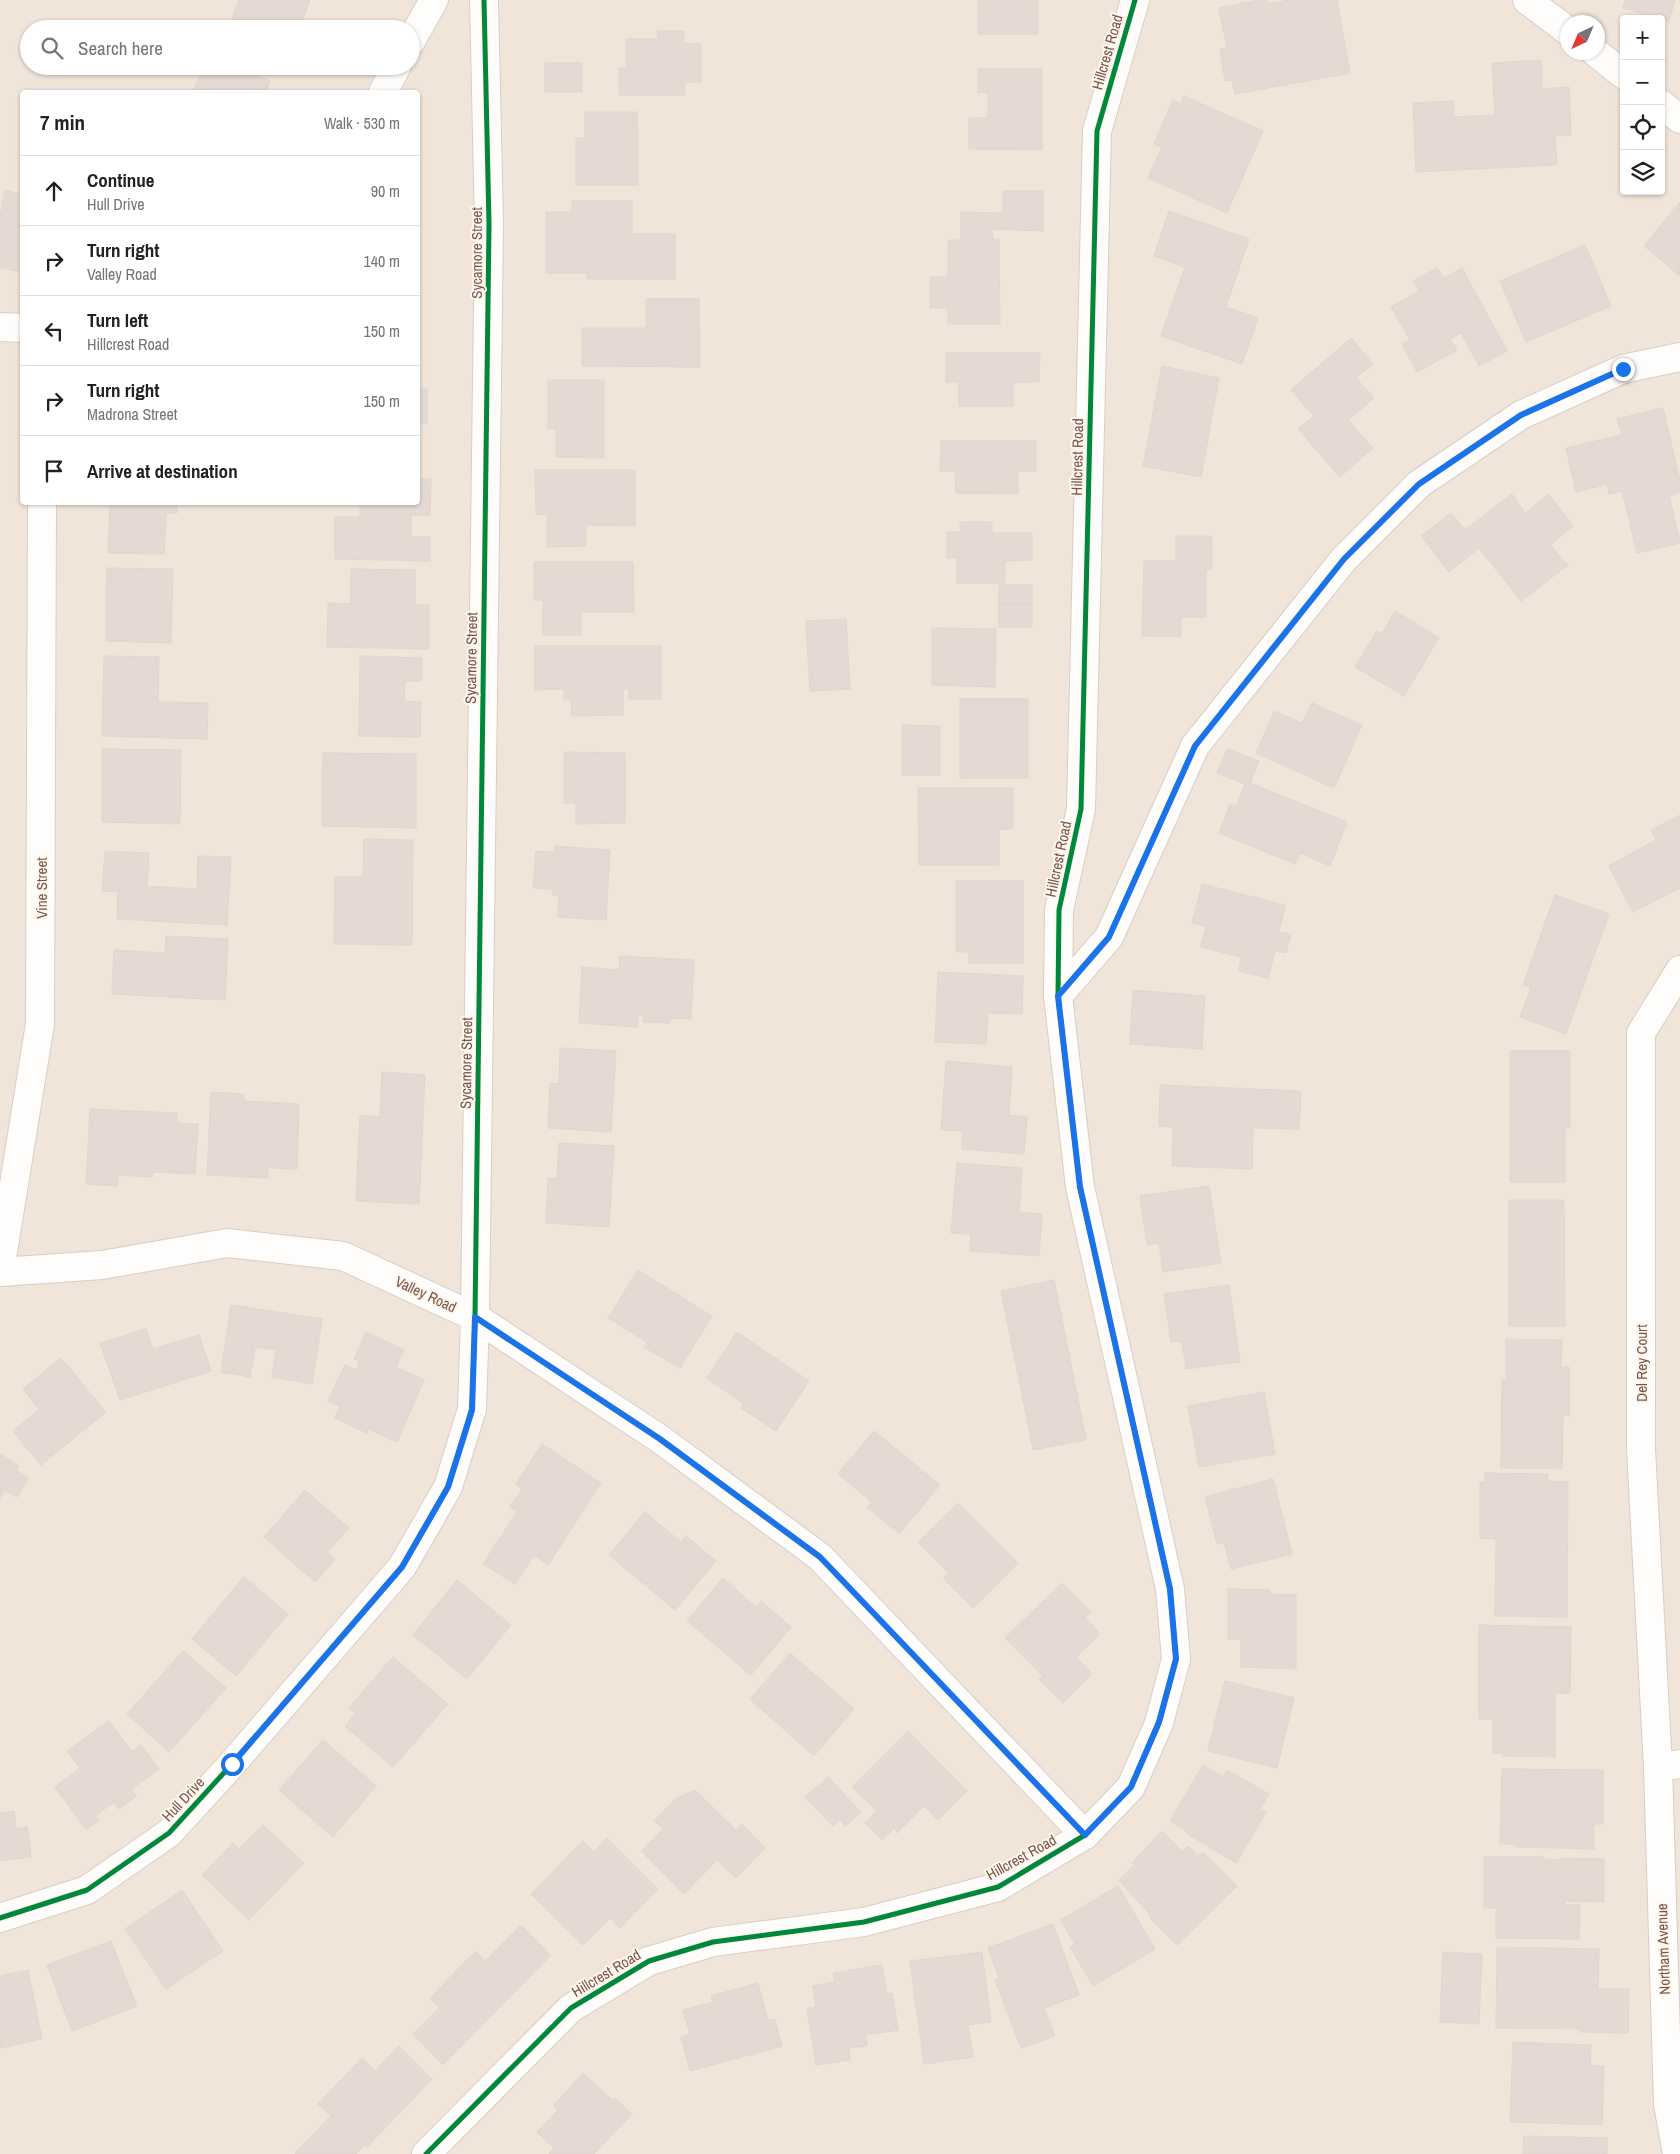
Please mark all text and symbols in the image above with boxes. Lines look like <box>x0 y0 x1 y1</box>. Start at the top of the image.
street label: Hillcrest Road <box>1086 12 1128 92</box>
north arrow <box>1560 15 1605 60</box>
map controls <box>1620 15 1665 195</box>
button: + <box>1620 15 1665 60</box>
search box <box>20 20 420 75</box>
icon: search <box>38 34 66 62</box>
text: Search here <box>78 35 163 61</box>
button: − <box>1620 60 1665 105</box>
button: locate <box>1620 105 1665 150</box>
text: 7 min <box>40 108 85 137</box>
text: Walk · 530 m <box>324 112 400 134</box>
button: layers <box>1620 150 1665 195</box>
text: Continue <box>87 167 155 193</box>
icon: ahead <box>40 177 68 205</box>
text: 90 m <box>371 180 400 202</box>
text: Hull Drive <box>87 193 145 215</box>
street label: Sycamore Street <box>466 207 487 299</box>
text: Turn right <box>87 237 159 263</box>
icon: right <box>40 247 68 275</box>
text: 140 m <box>364 250 400 272</box>
text: Valley Road <box>87 263 157 285</box>
text: Turn left <box>87 307 148 333</box>
icon: left <box>40 317 68 345</box>
text: 150 m <box>364 320 400 342</box>
text: Hillcrest Road <box>87 333 169 355</box>
route end <box>1612 358 1635 381</box>
text: Turn right <box>87 377 159 403</box>
icon: right <box>40 387 68 415</box>
text: 150 m <box>364 390 400 412</box>
text: Madrona Street <box>87 403 177 425</box>
street label: Hillcrest Road <box>1066 418 1088 496</box>
icon: arrive <box>40 457 68 485</box>
text: Arrive at destination <box>87 458 238 484</box>
street label: Sycamore Street <box>460 611 482 704</box>
street label: Hillcrest Road <box>1040 819 1076 899</box>
street label: Vine Street <box>31 857 52 919</box>
street label: Sycamore Street <box>455 1016 477 1109</box>
street label: Valley Road <box>392 1271 460 1317</box>
street label: Del Rey Court <box>1631 1324 1652 1402</box>
route start <box>221 1753 244 1776</box>
street label: Hull Drive <box>157 1772 209 1826</box>
street label: Hillcrest Road <box>982 1829 1060 1885</box>
street label: Northam Avenue <box>1651 1903 1675 1995</box>
street label: Hillcrest Road <box>567 1944 645 2002</box>

